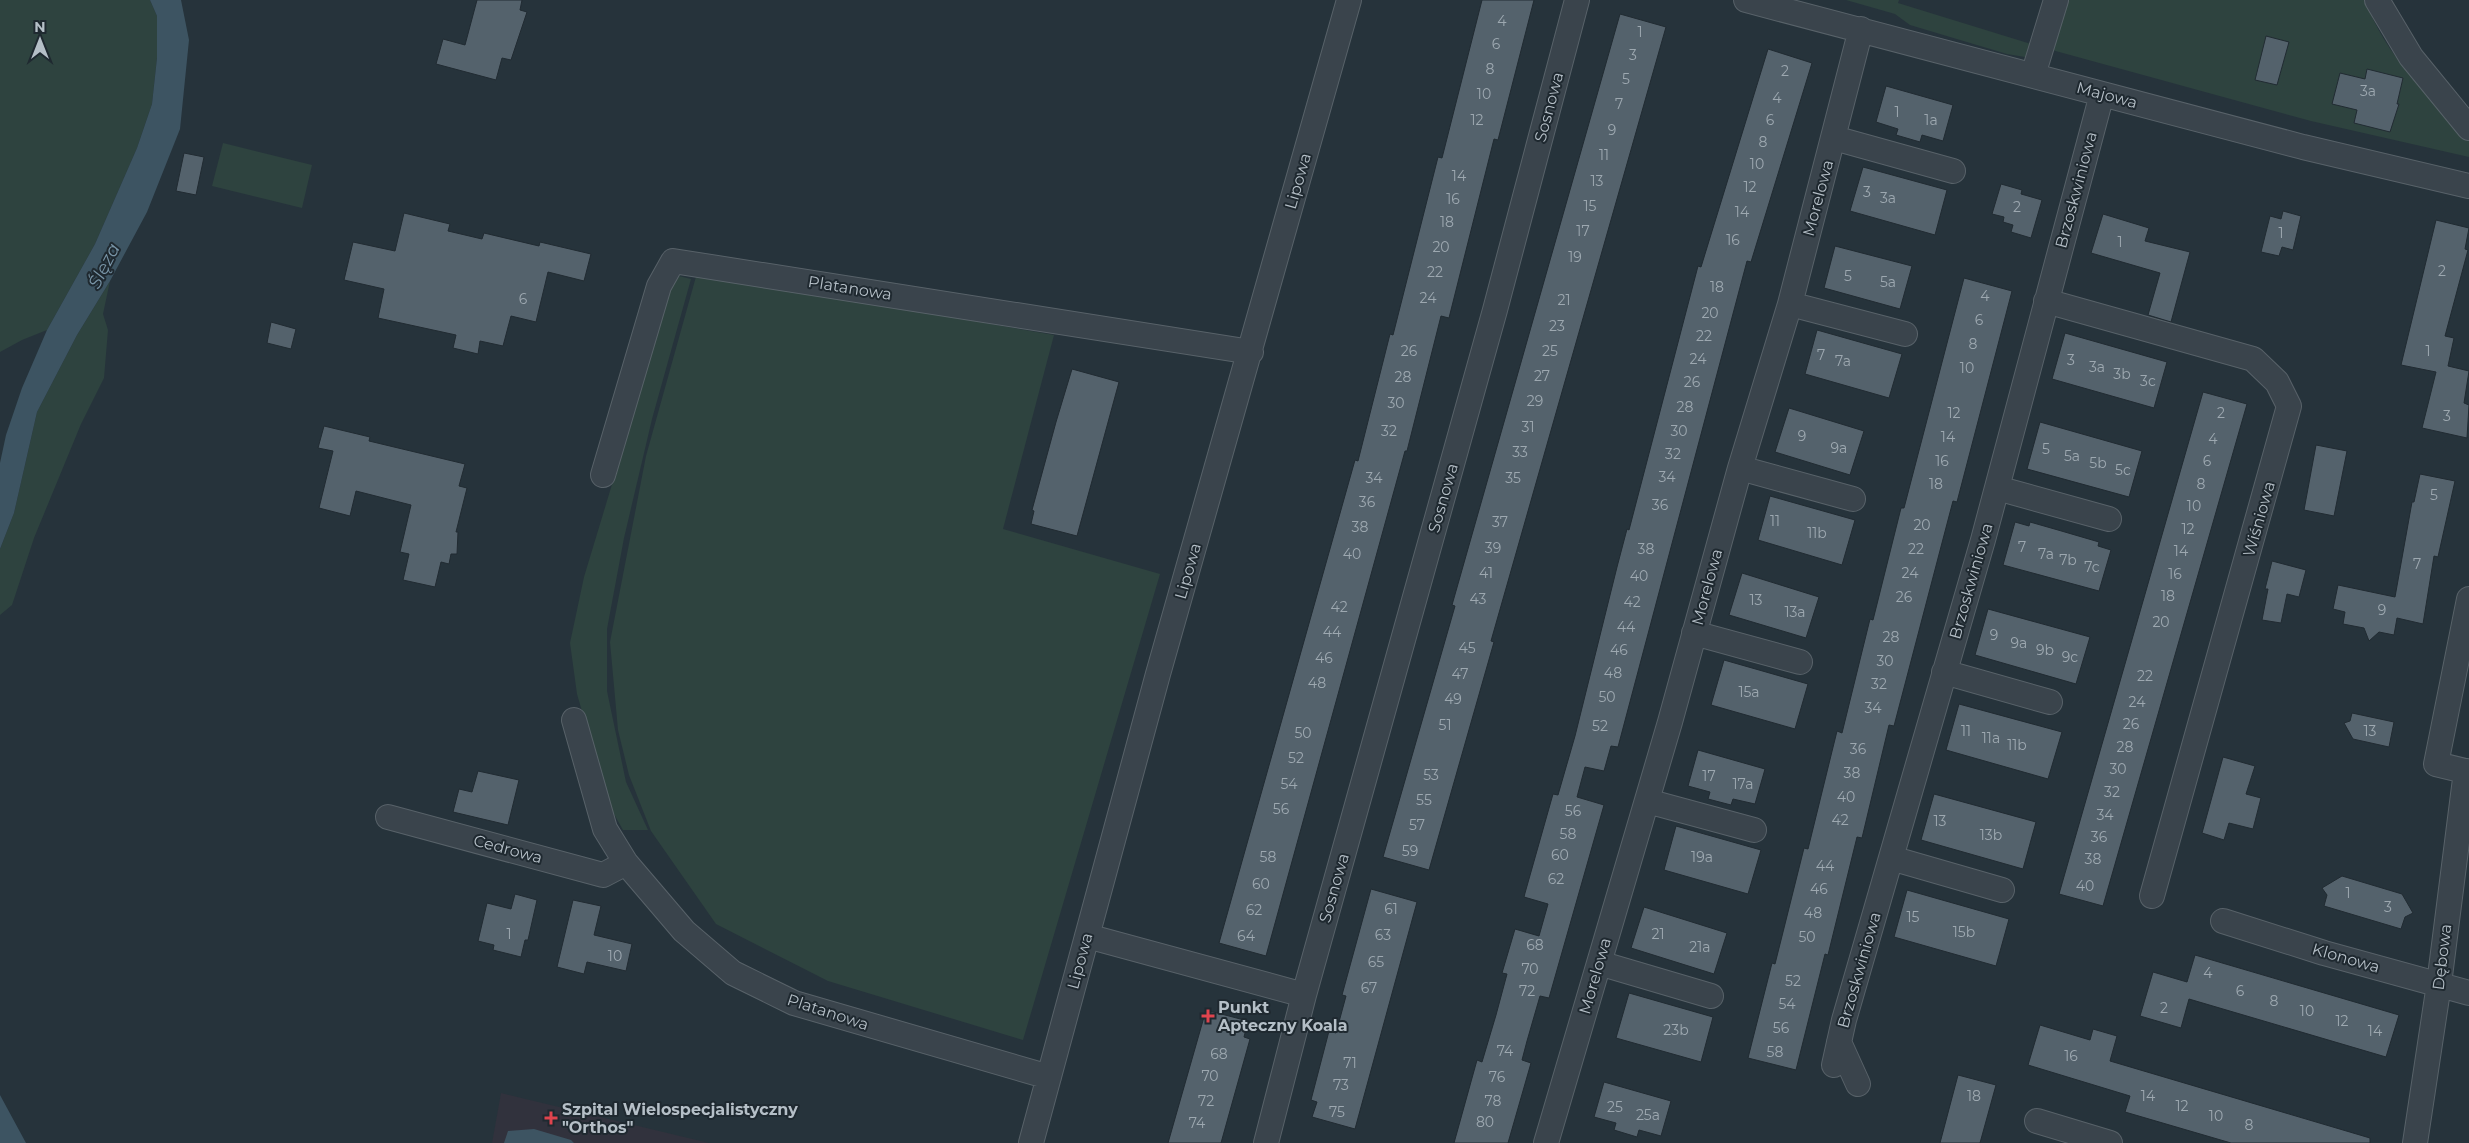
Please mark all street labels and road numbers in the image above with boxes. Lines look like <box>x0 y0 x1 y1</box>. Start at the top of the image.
street label: Sosnowa <box>1531 70 1567 144</box>
street label: Majowa <box>2075 78 2139 112</box>
street label: Brzoskwiniowa <box>2051 130 2101 250</box>
street label: Lipowa <box>1281 151 1315 211</box>
street label: Morelowa <box>1799 158 1837 238</box>
street label: Platanowa <box>807 272 893 304</box>
street label: Sosnowa <box>1424 461 1462 535</box>
street label: Wiśniowa <box>2239 479 2279 559</box>
street label: Brzoskwiniowa <box>1945 521 1997 641</box>
street label: Lipowa <box>1171 541 1205 601</box>
street label: Morelowa <box>1688 547 1726 627</box>
street label: Cedrowa <box>471 831 545 867</box>
street label: Sosnowa <box>1315 851 1353 925</box>
street label: Brzoskwiniowa <box>1833 910 1885 1030</box>
street label: Dębowa <box>2429 923 2455 991</box>
street label: Lipowa <box>1063 931 1097 991</box>
street label: Morelowa <box>1575 936 1615 1016</box>
street label: Klonowa <box>2310 939 2382 977</box>
street label: Platanowa <box>785 990 871 1034</box>

